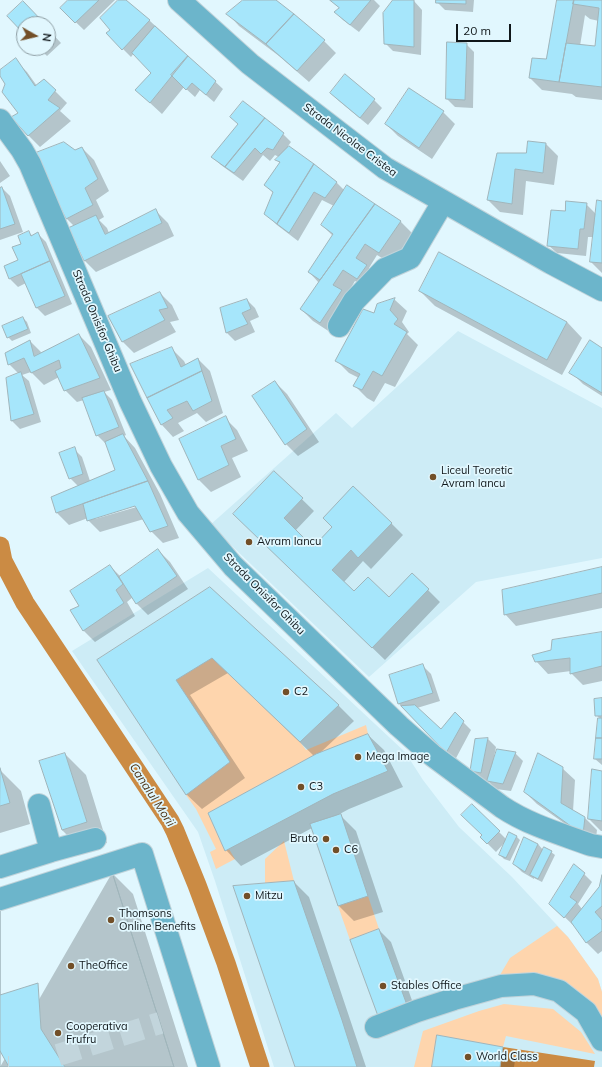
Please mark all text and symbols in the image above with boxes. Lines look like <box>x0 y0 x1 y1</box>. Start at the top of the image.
north arrow <box>16 16 56 56</box>
scale bar <box>458 16 513 42</box>
text: 20 m <box>463 23 491 38</box>
text: N <box>39 32 54 43</box>
street label: Strada Nicolae Cristea <box>301 101 399 179</box>
street label: Strada Onisifor Ghibu <box>69 268 125 374</box>
place label: Liceul Teoretic Avram Iancu <box>441 464 513 490</box>
marker: Liceul Teoretic Avram Iancu <box>428 472 438 482</box>
place label: Avram Iancu <box>257 535 321 549</box>
marker: Avram Iancu <box>244 537 254 547</box>
street label: Strada Onisifor Ghibu <box>221 551 307 637</box>
place label: C2 <box>294 685 308 699</box>
marker: C2 <box>281 687 291 697</box>
place label: Mega Image <box>366 750 429 764</box>
marker: Mega Image <box>353 752 363 762</box>
water label: Canalul Morii <box>126 761 178 829</box>
place label: C3 <box>309 780 323 794</box>
marker: C3 <box>296 782 306 792</box>
place label: Bruto <box>290 832 318 846</box>
marker: Bruto <box>321 834 331 844</box>
place label: C6 <box>344 843 358 857</box>
marker: C6 <box>331 845 341 855</box>
place label: Mitzu <box>255 889 283 903</box>
marker: Mitzu <box>242 891 252 901</box>
place label: Thomsons Online Benefits <box>119 907 196 933</box>
marker: Thomsons Online Benefits <box>106 915 116 925</box>
place label: TheOffice <box>79 959 128 973</box>
marker: TheOffice <box>66 961 76 971</box>
place label: Stables Office <box>391 979 461 993</box>
marker: Stables Office <box>378 981 388 991</box>
place label: Cooperativa Frufru <box>66 1020 128 1046</box>
marker: Cooperativa Frufru <box>53 1028 63 1038</box>
place label: World Class <box>476 1050 538 1064</box>
marker: World Class <box>463 1052 473 1062</box>

